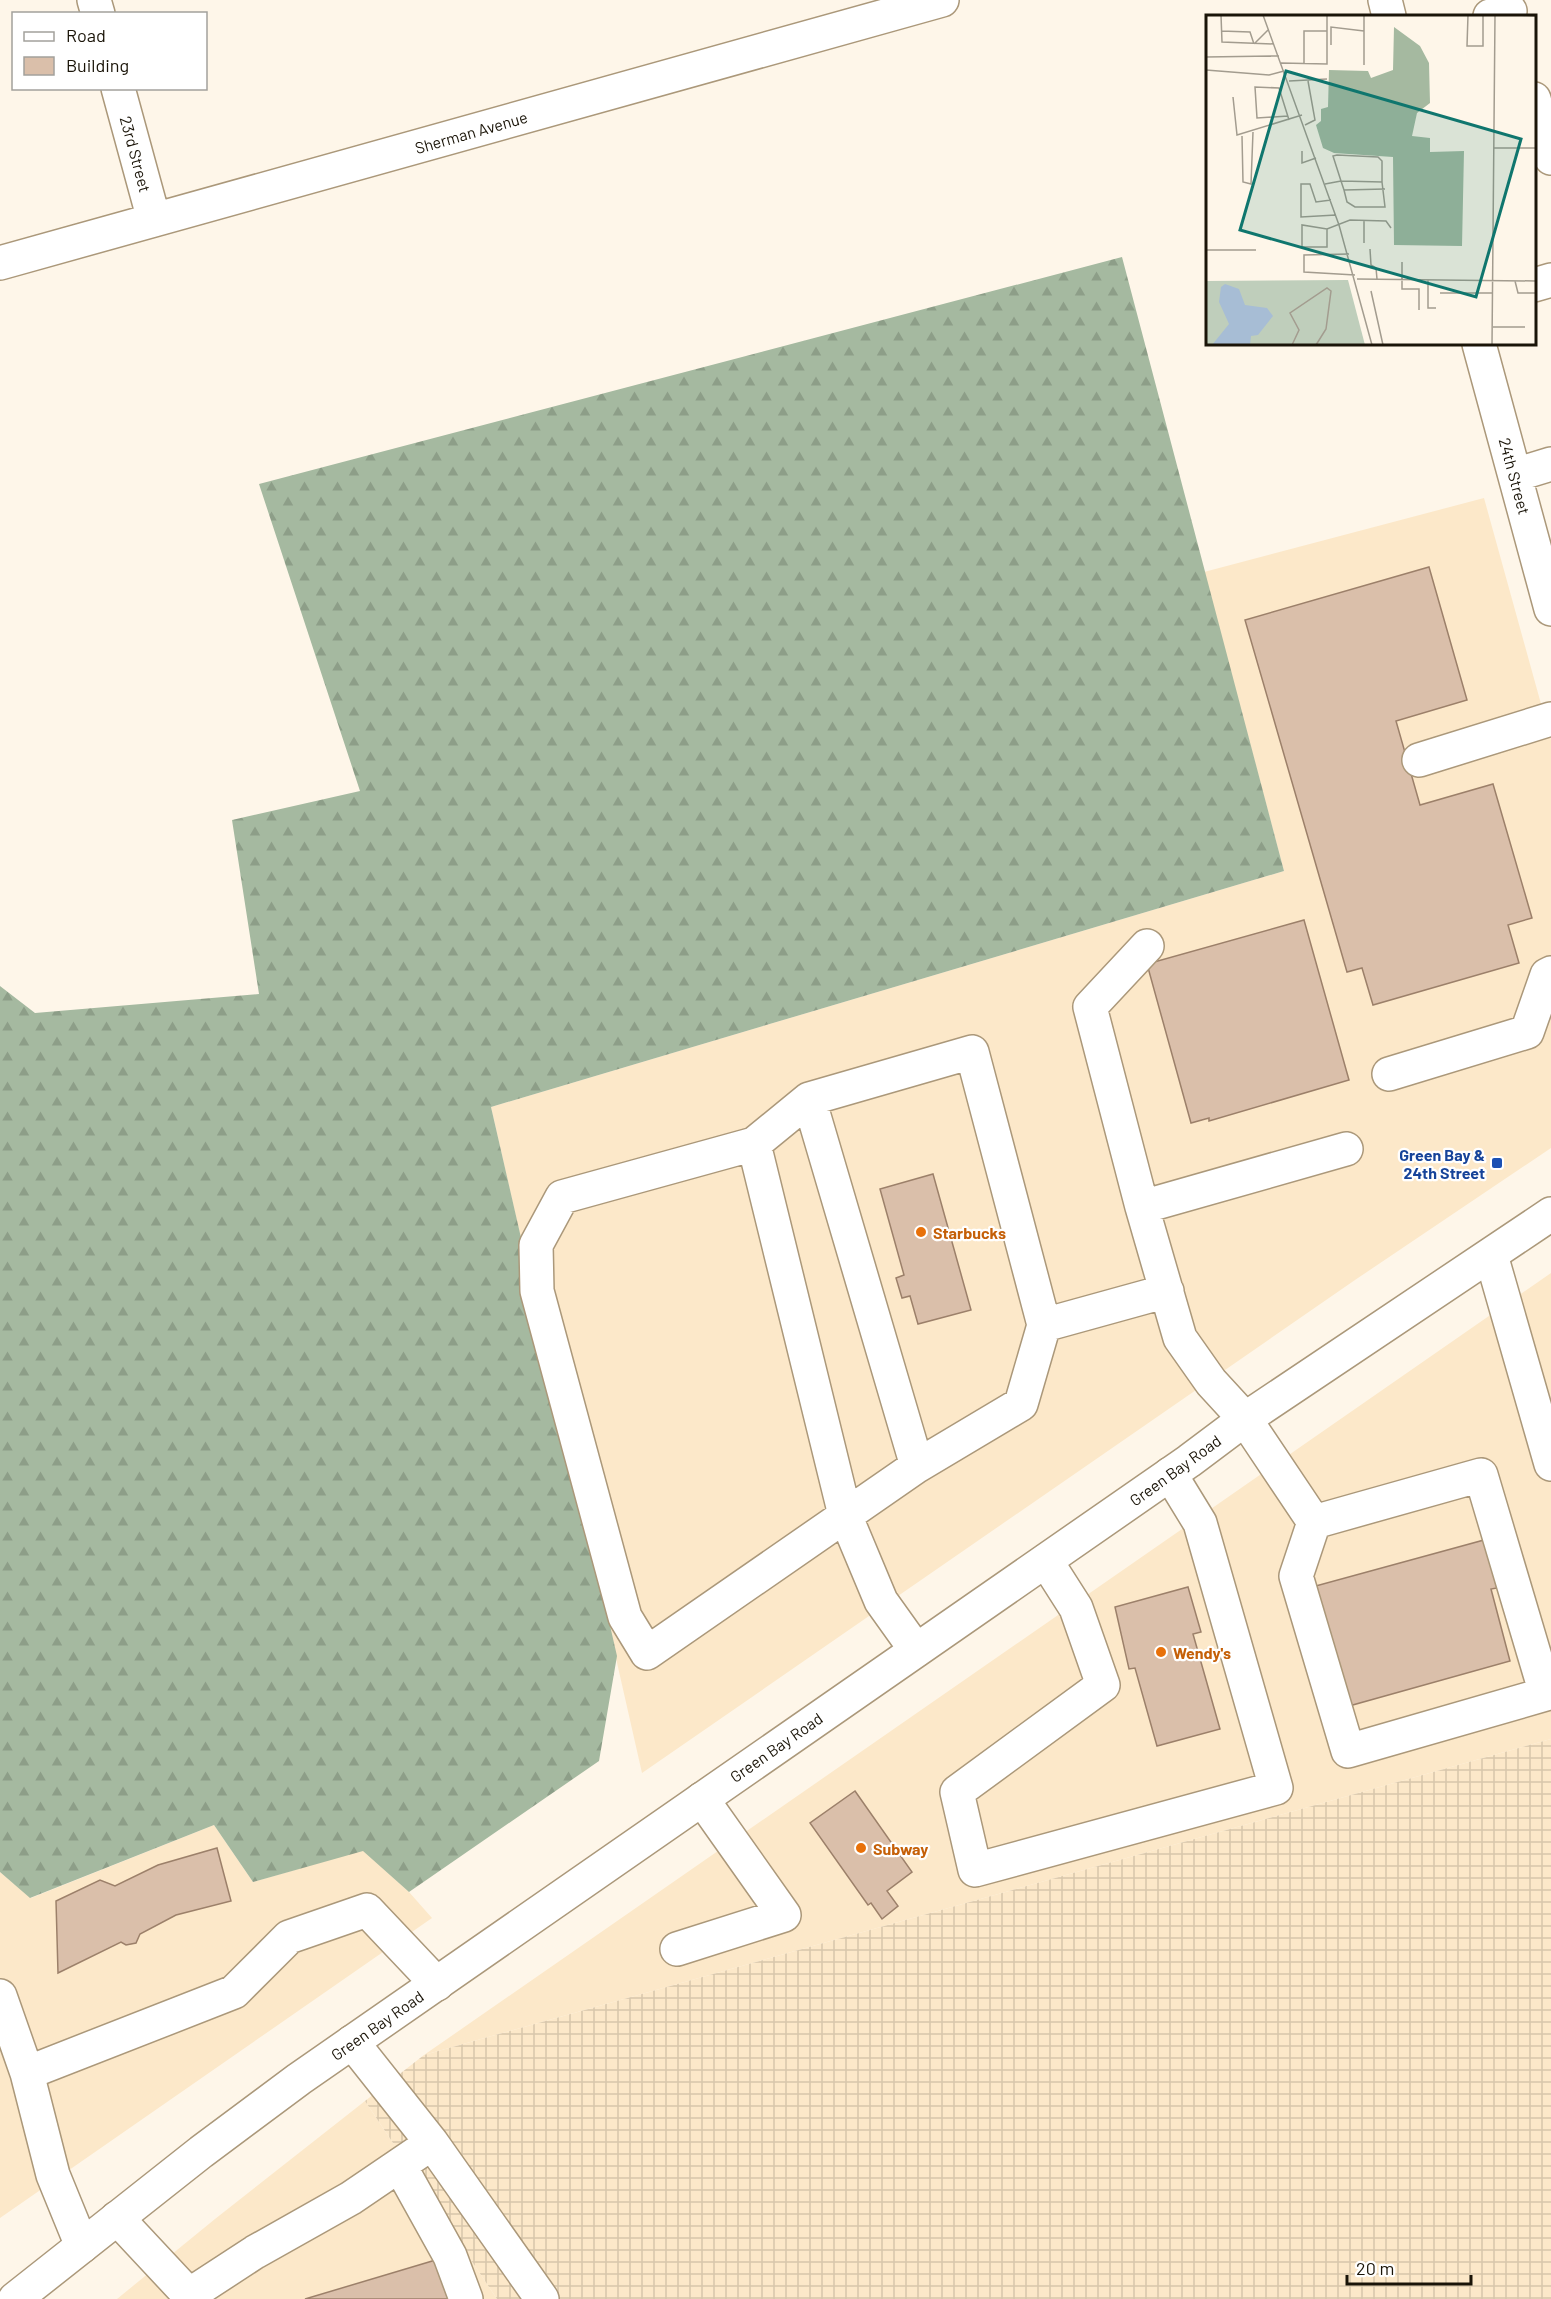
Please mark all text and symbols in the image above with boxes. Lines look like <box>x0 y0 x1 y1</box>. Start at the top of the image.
legend <box>12 12 207 90</box>
inset map <box>1206 15 1536 345</box>
text: Road <box>66 24 106 46</box>
text: Building <box>66 54 129 76</box>
street label: Sherman Avenue <box>412 107 530 157</box>
street label: 23rd Street <box>117 114 155 194</box>
street label: 24th Street <box>1496 436 1534 516</box>
place label: Green Bay & 24th Street <box>1399 1145 1485 1182</box>
marker: Green Bay & 24th Street <box>1490 1156 1504 1170</box>
place label: Starbucks <box>933 1223 1006 1242</box>
marker: Starbucks <box>914 1225 928 1239</box>
street label: Green Bay Road <box>1126 1430 1224 1510</box>
place label: Wendy's <box>1173 1643 1231 1662</box>
marker: Wendy's <box>1154 1645 1168 1659</box>
street label: Green Bay Road <box>726 1708 826 1786</box>
place label: Subway <box>873 1839 928 1858</box>
marker: Subway <box>854 1841 868 1855</box>
street label: Green Bay Road <box>327 1986 427 2064</box>
scale bar <box>1347 2248 1472 2286</box>
text: 20 m <box>1356 2257 1394 2279</box>

